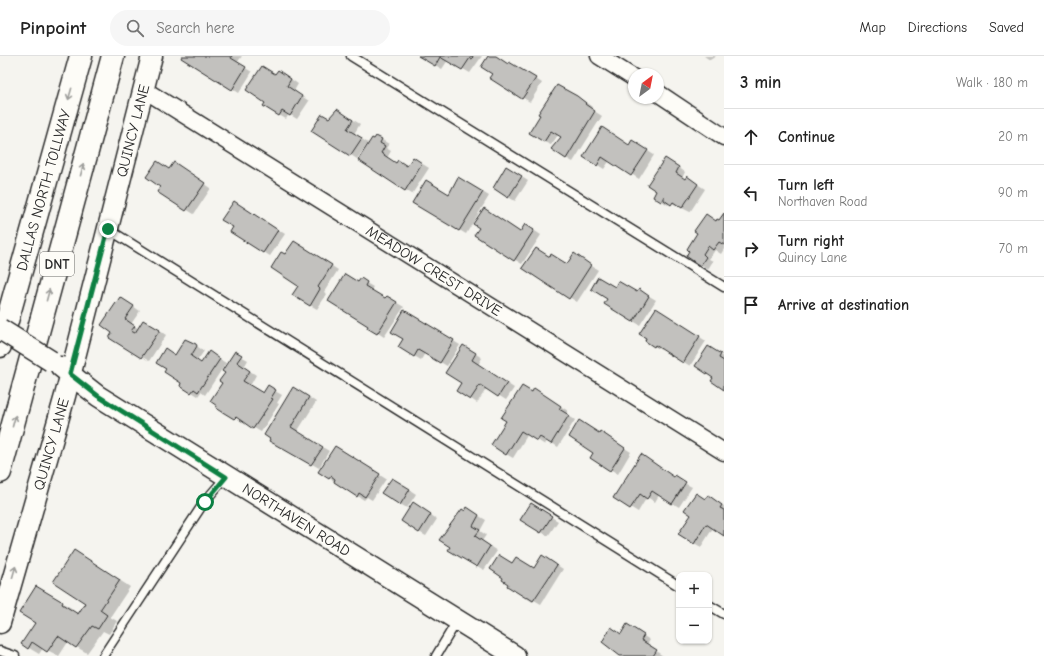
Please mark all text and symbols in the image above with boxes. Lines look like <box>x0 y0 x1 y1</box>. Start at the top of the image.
search box <box>110 10 390 46</box>
text: Pinpoint <box>20 17 86 39</box>
icon: search <box>124 17 146 39</box>
text: Search here <box>156 19 234 37</box>
text: Map <box>859 19 886 36</box>
text: Directions <box>908 19 967 36</box>
text: Saved <box>989 19 1024 36</box>
north arrow <box>628 68 664 104</box>
text: 3 min <box>740 73 781 92</box>
text: Walk · 180 m <box>956 75 1028 90</box>
street label: QUINCY LANE <box>112 82 153 179</box>
one-way arrow <box>66 87 74 100</box>
street label: DALLAS NORTH TOLLWAY <box>12 107 75 273</box>
icon: ahead <box>740 126 762 148</box>
text: Continue <box>778 128 835 146</box>
text: 20 m <box>998 129 1028 144</box>
one-way arrow <box>79 164 86 177</box>
text: Turn left <box>778 176 834 194</box>
icon: left <box>740 182 762 204</box>
text: 90 m <box>998 185 1028 200</box>
text: Northaven Road <box>778 194 867 209</box>
route end <box>99 220 117 238</box>
street label: MEADOW CREST DRIVE <box>363 222 505 320</box>
text: Turn right <box>778 232 844 250</box>
icon: right <box>740 238 762 260</box>
text: 70 m <box>999 241 1028 256</box>
text: Quincy Lane <box>778 250 847 265</box>
road number: DNT <box>40 252 74 276</box>
one-way arrow <box>45 289 52 302</box>
icon: arrive <box>740 294 762 316</box>
text: Arrive at destination <box>778 296 909 314</box>
street label: QUINCY LANE <box>29 396 73 492</box>
one-way arrow <box>11 415 18 428</box>
street label: NORTHAVEN ROAD <box>239 479 354 560</box>
route start <box>196 493 214 511</box>
one-way arrow <box>11 566 19 579</box>
map controls <box>676 572 712 644</box>
button: + <box>676 572 712 608</box>
button: − <box>676 608 712 644</box>

